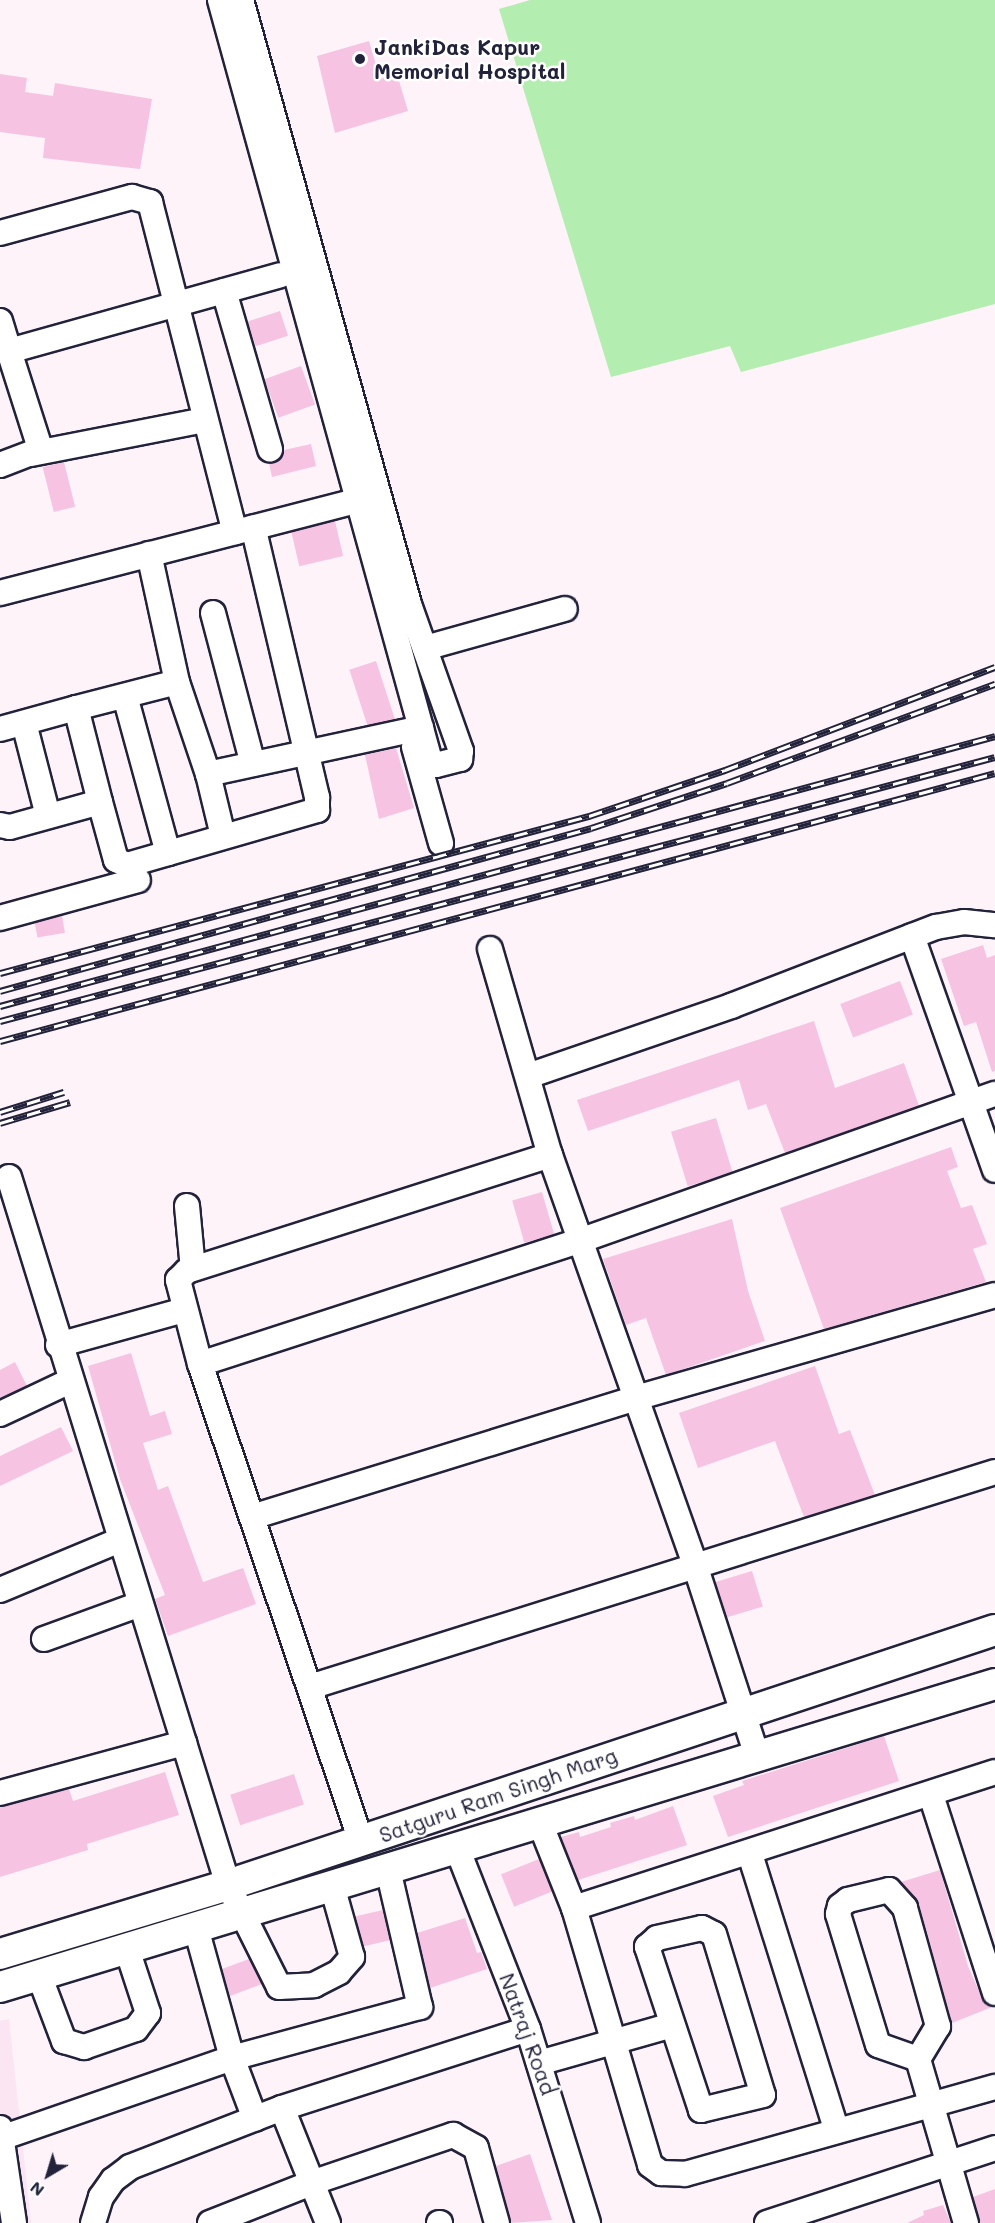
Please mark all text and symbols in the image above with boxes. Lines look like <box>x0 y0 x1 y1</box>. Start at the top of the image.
place label: JankiDas Kapur Memorial Hospital <box>374 34 566 84</box>
marker: JankiDas Kapur Memorial Hospital <box>351 50 369 68</box>
street label: Satguru Ram Singh Marg <box>376 1742 620 1848</box>
street label: Natraj Road <box>494 1970 562 2098</box>
north arrow <box>18 2145 78 2205</box>
text: N <box>25 2178 48 2202</box>

